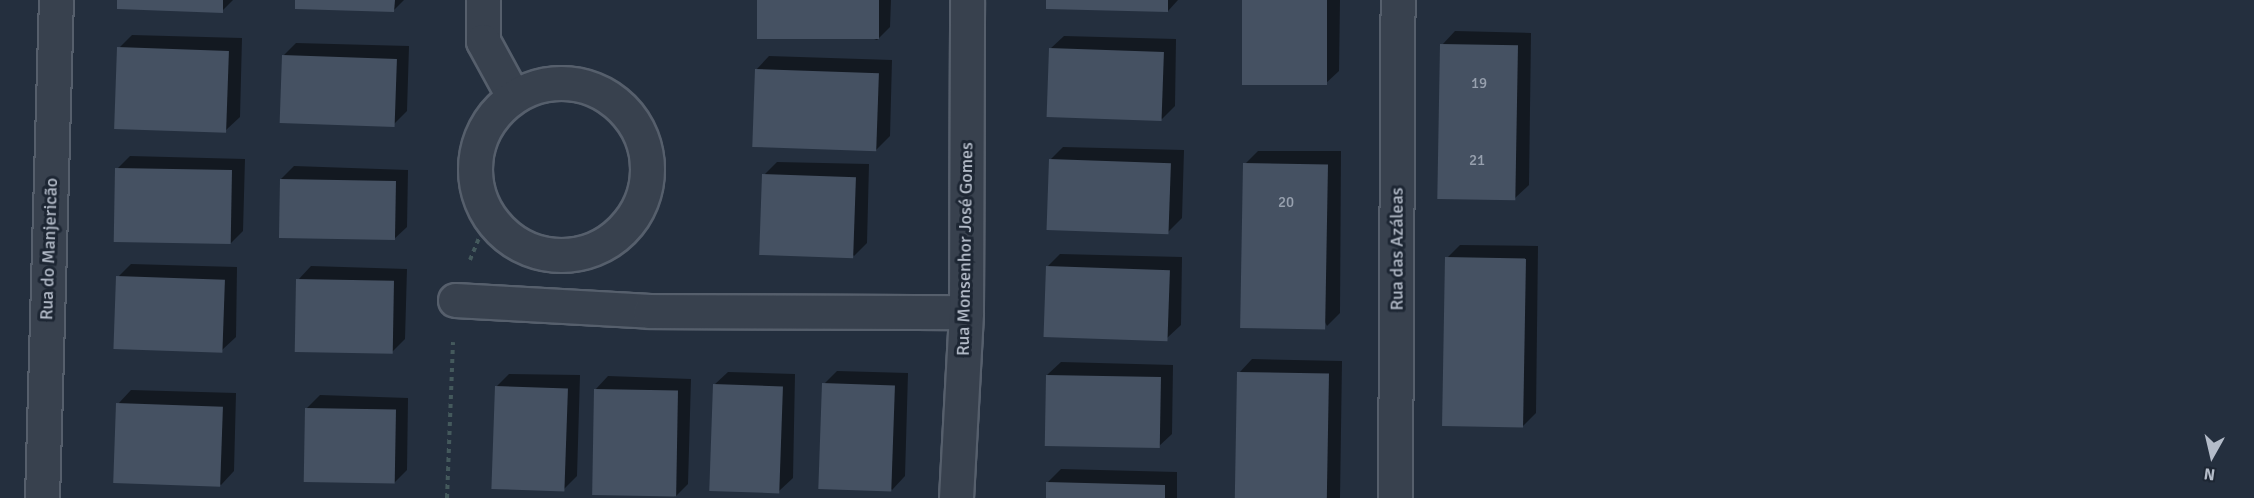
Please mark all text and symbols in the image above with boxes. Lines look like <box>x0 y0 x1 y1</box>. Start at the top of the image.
house number: 19 <box>1471 75 1487 93</box>
street label: Rua Monsenhor José Gomes <box>952 142 978 356</box>
house number: 21 <box>1469 152 1485 170</box>
street label: Rua do Manjericão <box>36 177 62 321</box>
street label: Rua das Azáleas <box>1386 187 1408 311</box>
house number: 20 <box>1278 194 1294 212</box>
north arrow <box>2182 426 2242 486</box>
text: N <box>2203 463 2216 485</box>

